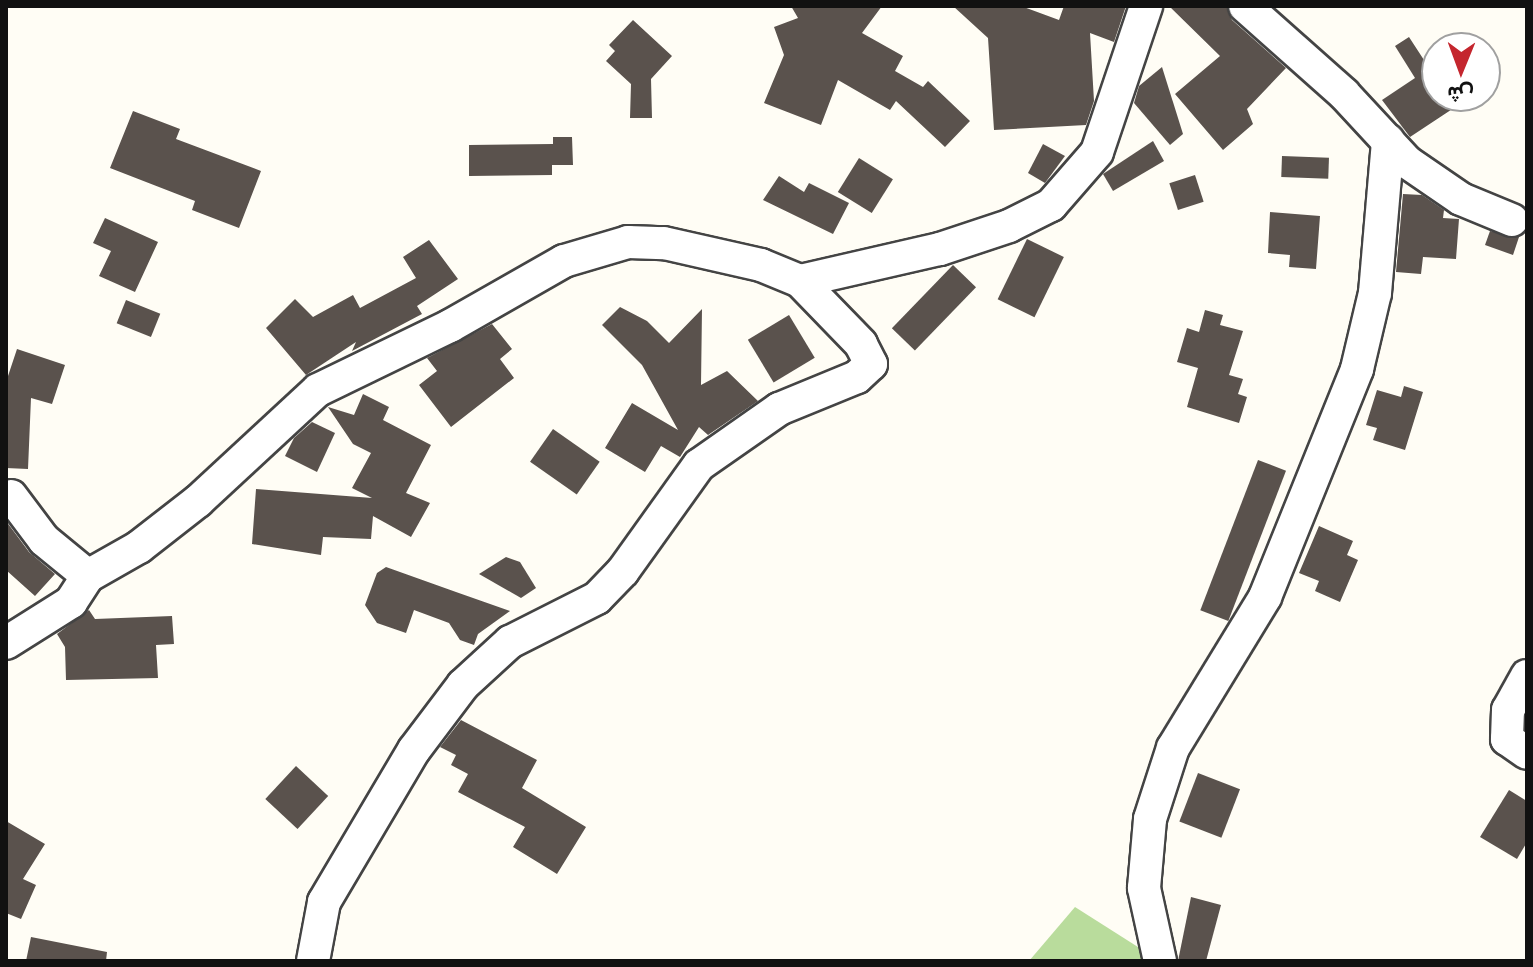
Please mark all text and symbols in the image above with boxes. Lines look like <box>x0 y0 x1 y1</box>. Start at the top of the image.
north arrow <box>1421 32 1501 112</box>
text: ش <box>1447 82 1474 107</box>

